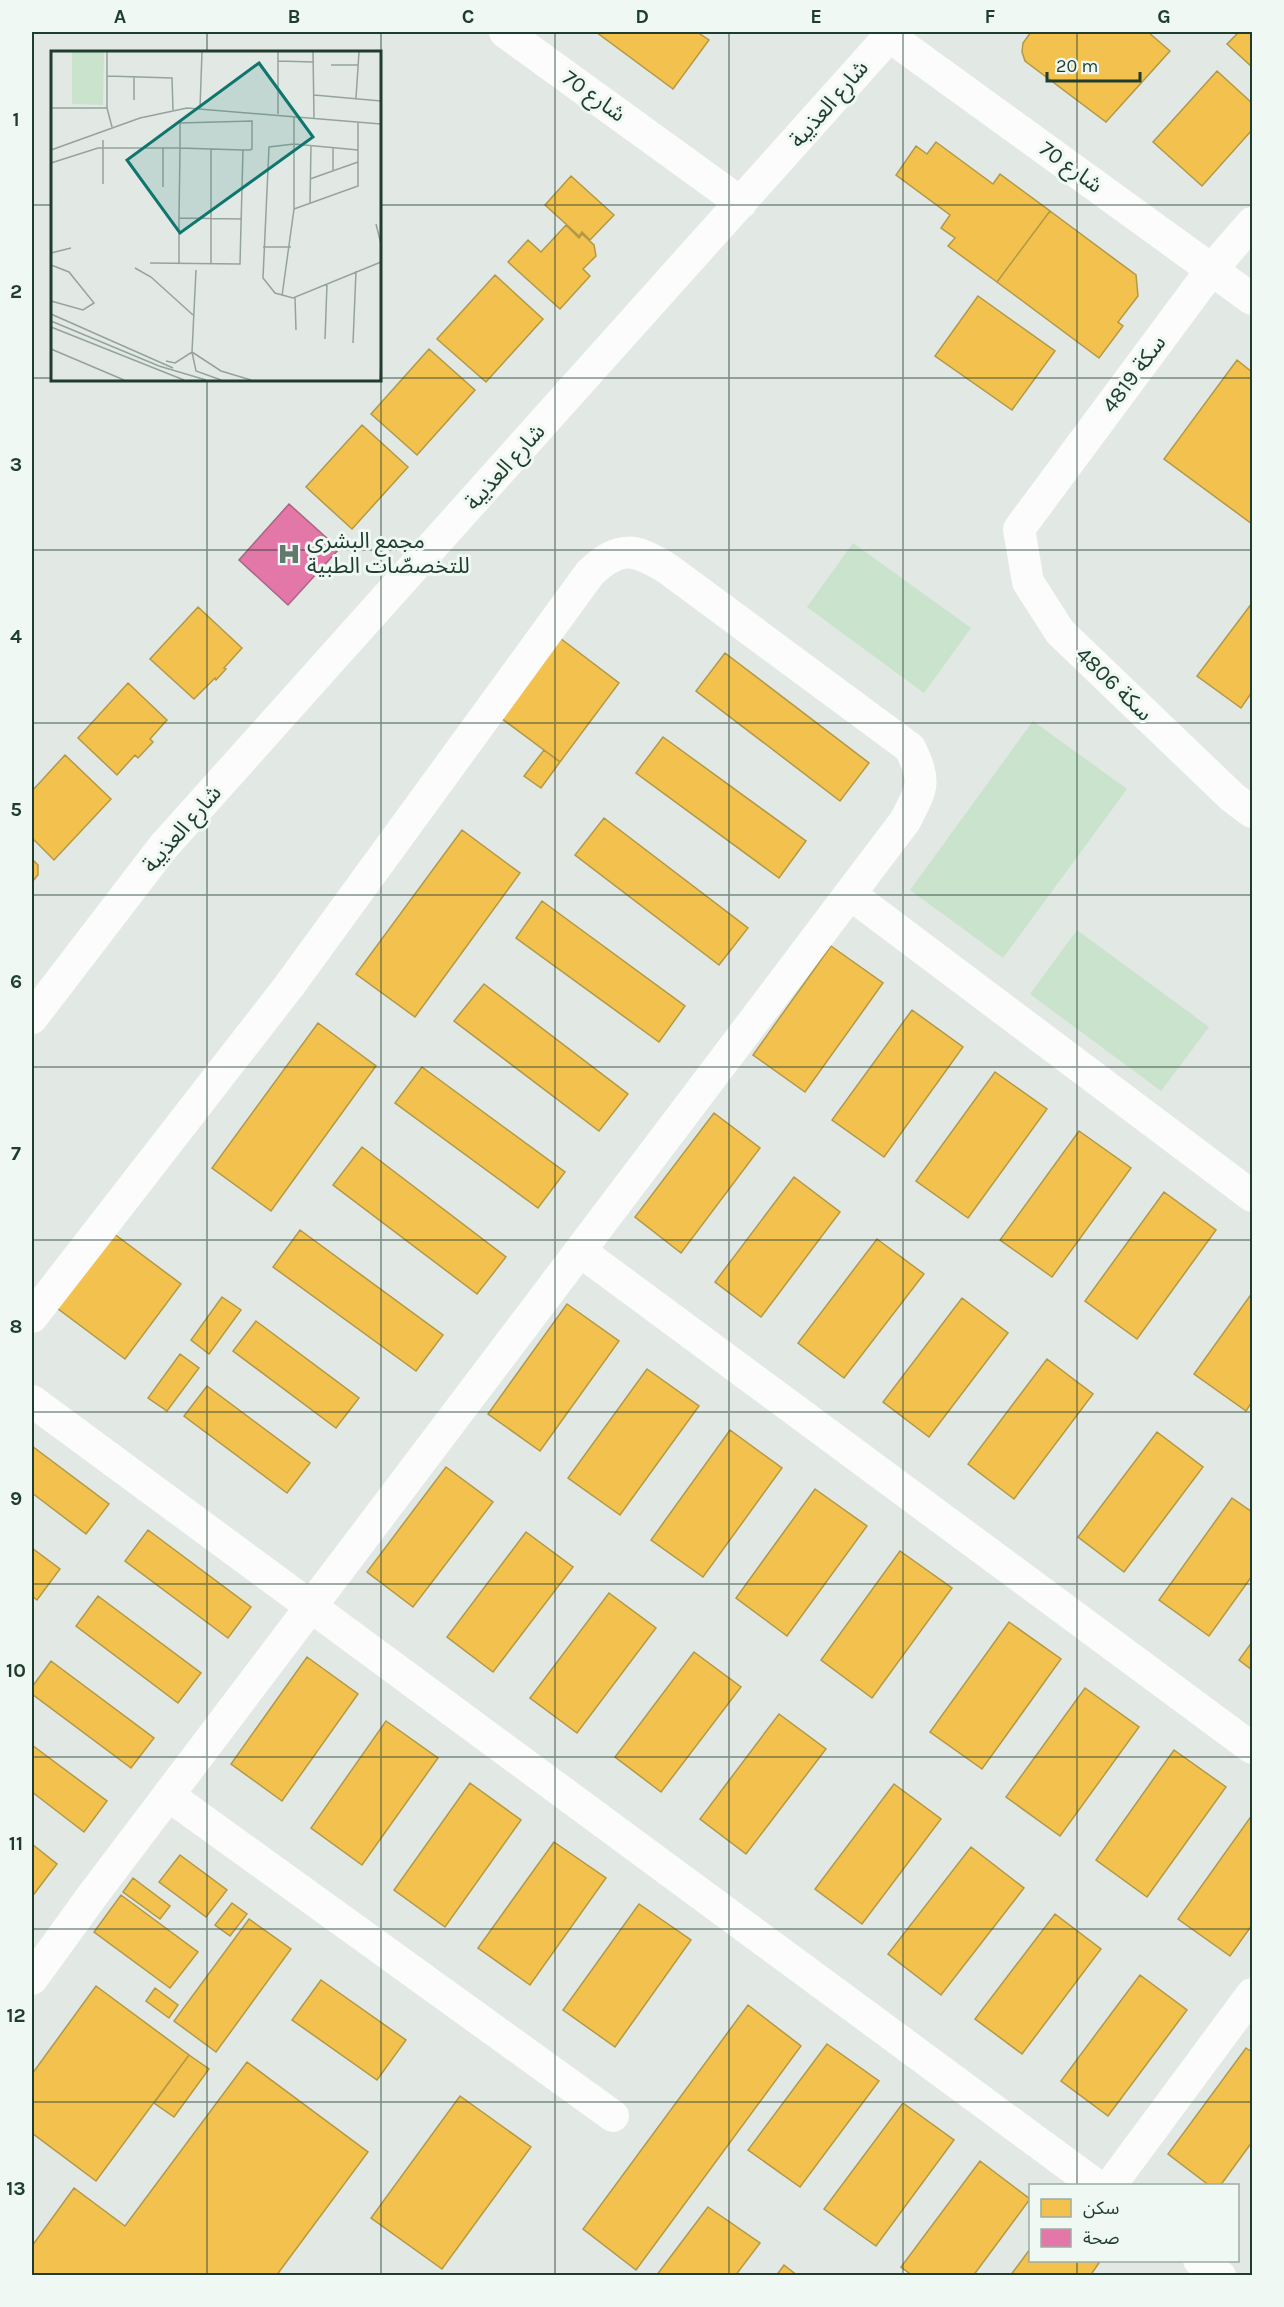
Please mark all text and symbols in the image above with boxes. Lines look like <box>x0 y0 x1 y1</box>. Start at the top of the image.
text: A <box>114 5 127 28</box>
text: B <box>288 5 300 28</box>
text: C <box>462 5 474 28</box>
text: D <box>635 5 649 28</box>
text: E <box>810 5 822 28</box>
text: F <box>985 5 996 28</box>
text: G <box>1157 5 1171 28</box>
scale bar <box>1047 45 1140 83</box>
inset map <box>51 51 381 381</box>
street label: شارع العذيبة <box>784 55 876 155</box>
text: 20 m <box>1056 55 1098 77</box>
street label: شارع 70 <box>556 64 631 130</box>
text: 1 <box>12 108 20 131</box>
street label: شارع 70 <box>1033 135 1108 201</box>
text: 2 <box>10 280 22 303</box>
street label: سكة 4819 <box>1096 330 1172 418</box>
street label: شارع العذيبة <box>460 419 553 517</box>
text: 3 <box>10 453 22 476</box>
place label: مجمع البشرى للتخصصّات الطبية <box>307 528 470 579</box>
hospital icon: مجمع البشرى للتخصصّات الطبية <box>276 541 302 567</box>
text: 4 <box>10 625 22 648</box>
street label: سكة 4806 <box>1071 641 1157 727</box>
street label: شارع العذيبة <box>137 780 229 880</box>
text: 5 <box>10 798 22 821</box>
text: 6 <box>10 970 22 993</box>
text: 7 <box>11 1142 21 1165</box>
text: 8 <box>10 1315 22 1338</box>
text: 9 <box>10 1487 22 1510</box>
text: 10 <box>6 1659 26 1682</box>
text: 11 <box>9 1832 23 1855</box>
text: 12 <box>6 2004 26 2027</box>
text: 13 <box>6 2177 26 2200</box>
legend <box>1029 2184 1239 2262</box>
text: سكن <box>1083 2197 1119 2219</box>
text: صحة <box>1083 2227 1119 2249</box>

